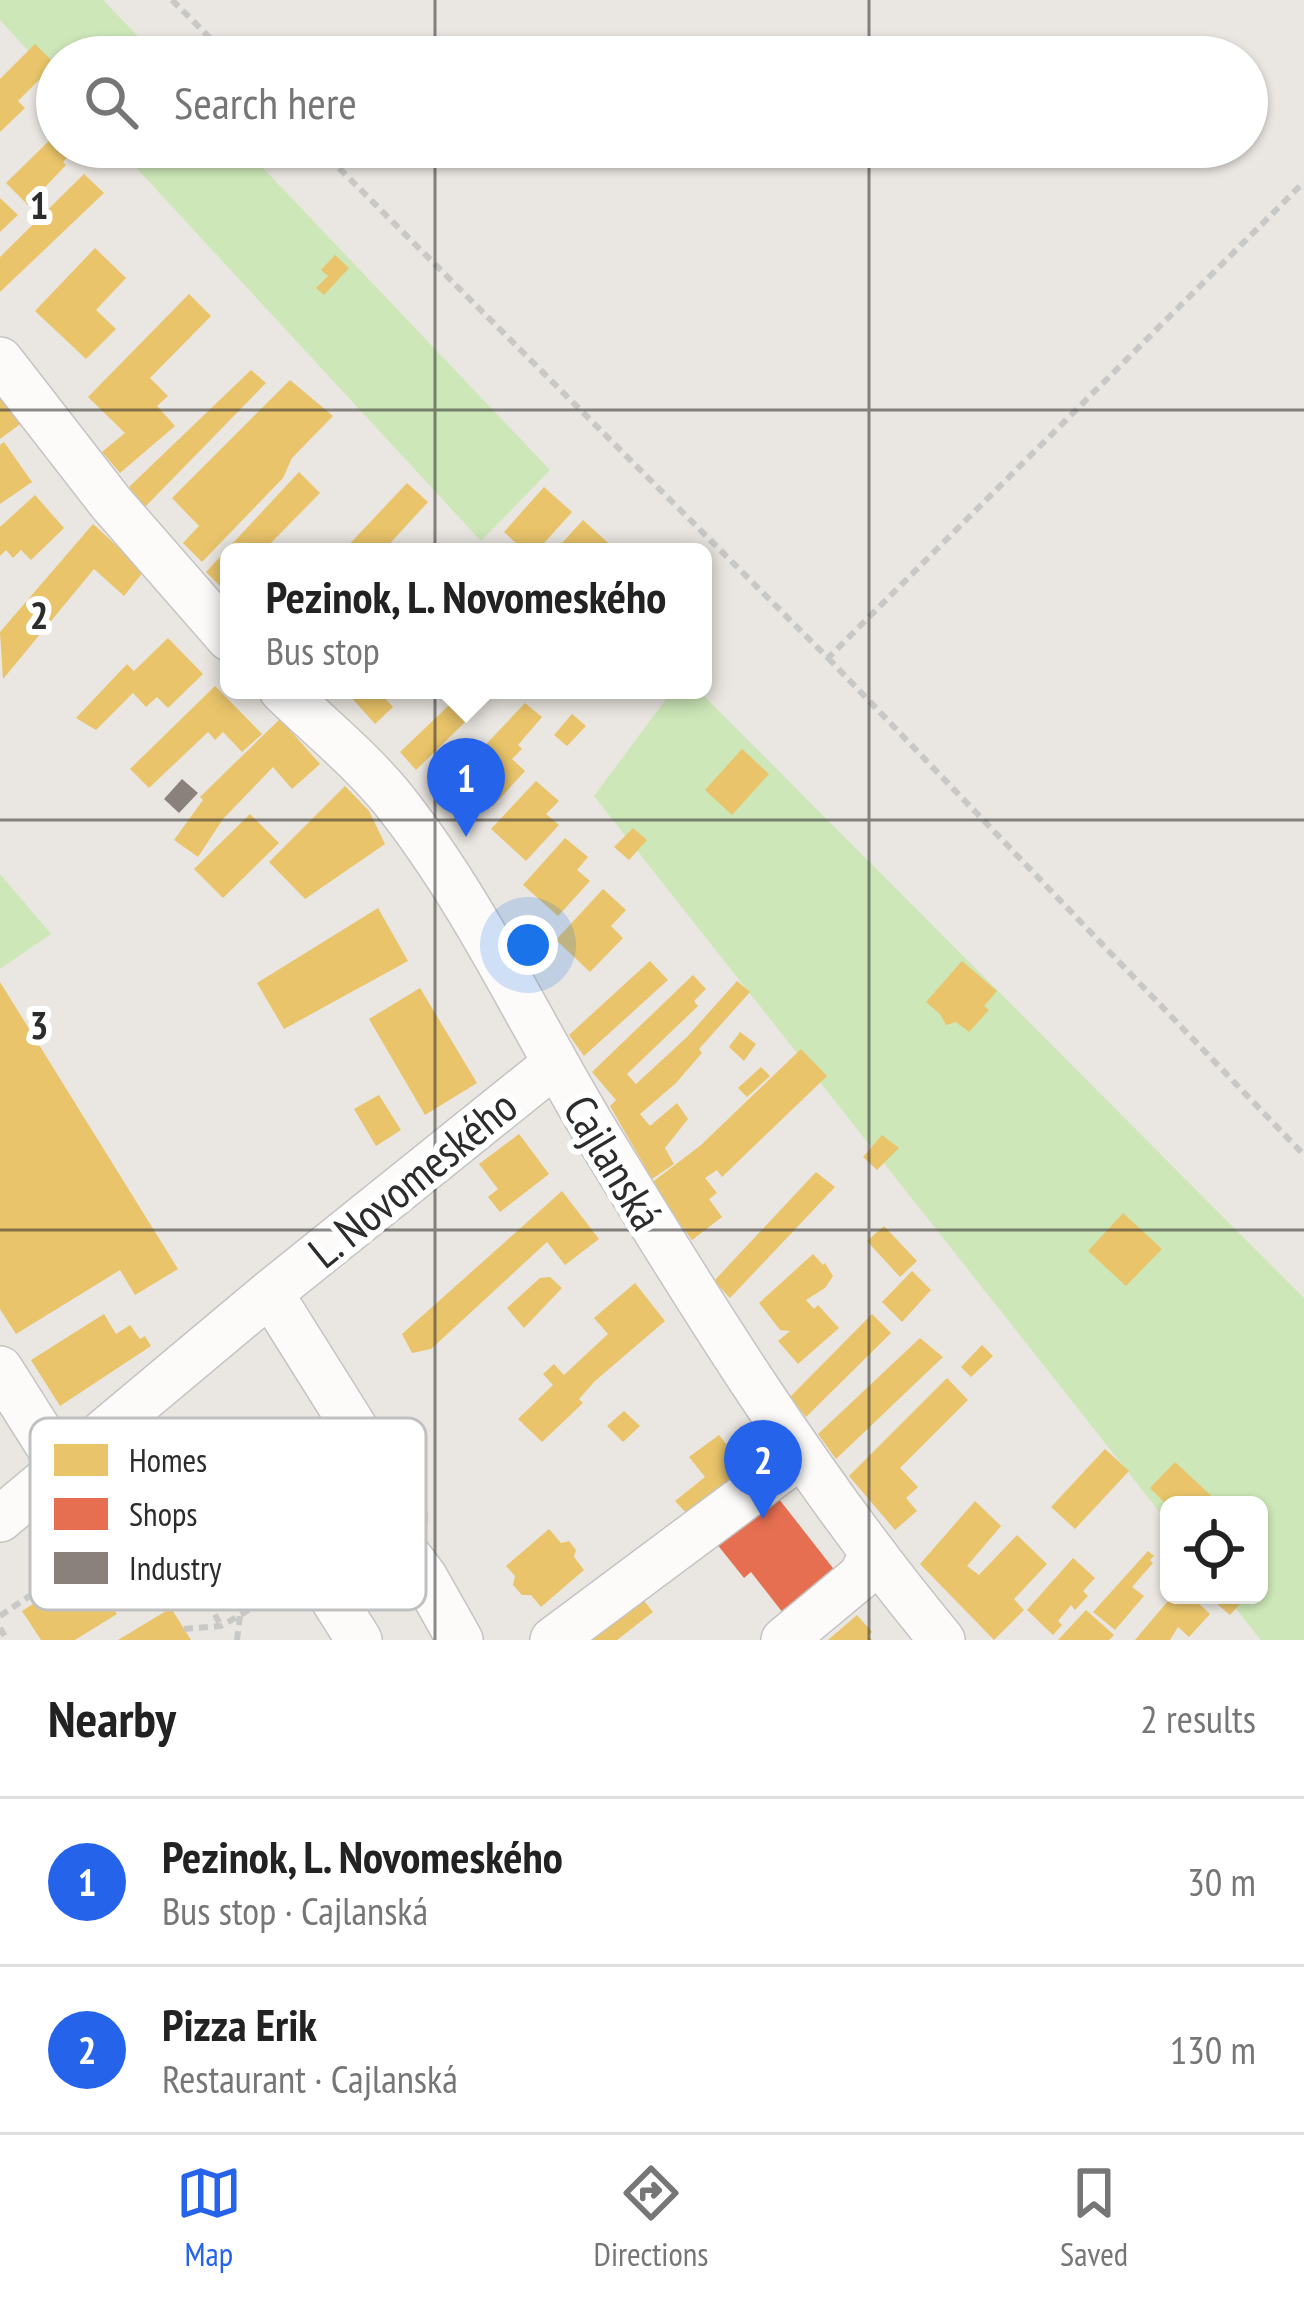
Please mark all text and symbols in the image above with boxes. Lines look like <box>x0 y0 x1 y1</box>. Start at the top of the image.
search box <box>36 36 1268 168</box>
icon: search <box>78 69 144 135</box>
text: Search here <box>174 73 357 131</box>
text: 1 <box>30 179 48 230</box>
popup <box>220 543 712 699</box>
text: Pezinok, L. Novomeského <box>266 567 666 625</box>
text: 2 <box>30 589 48 640</box>
text: Bus stop <box>266 625 380 676</box>
pin: 1 <box>427 738 505 837</box>
your location <box>498 915 558 975</box>
text: 3 <box>30 999 48 1050</box>
street label: L. Novomeského <box>296 1076 528 1280</box>
street label: Cajlanská <box>551 1084 677 1240</box>
legend <box>30 1418 426 1610</box>
pin: 2 <box>724 1420 802 1519</box>
text: Homes <box>129 1438 207 1481</box>
text: Shops <box>129 1492 197 1535</box>
map controls <box>1160 1496 1268 1604</box>
button: locate <box>1160 1496 1268 1604</box>
text: Industry <box>129 1546 222 1589</box>
text: Nearby <box>48 1685 176 1751</box>
text: 2 results <box>1140 1693 1256 1744</box>
text: Pezinok, L. Novomeského <box>162 1827 563 1885</box>
text: 1 <box>78 1856 96 1907</box>
text: 30 m <box>1187 1856 1256 1907</box>
text: Bus stop · Cajlanská <box>162 1885 428 1936</box>
text: Pizza Erik <box>162 1995 317 2053</box>
text: 2 <box>78 2024 96 2075</box>
text: 130 m <box>1170 2024 1256 2075</box>
text: Restaurant · Cajlanská <box>162 2053 458 2104</box>
tab: Map <box>176 2160 242 2275</box>
tab: Directions <box>594 2160 708 2275</box>
tab: Saved <box>1060 2160 1128 2275</box>

